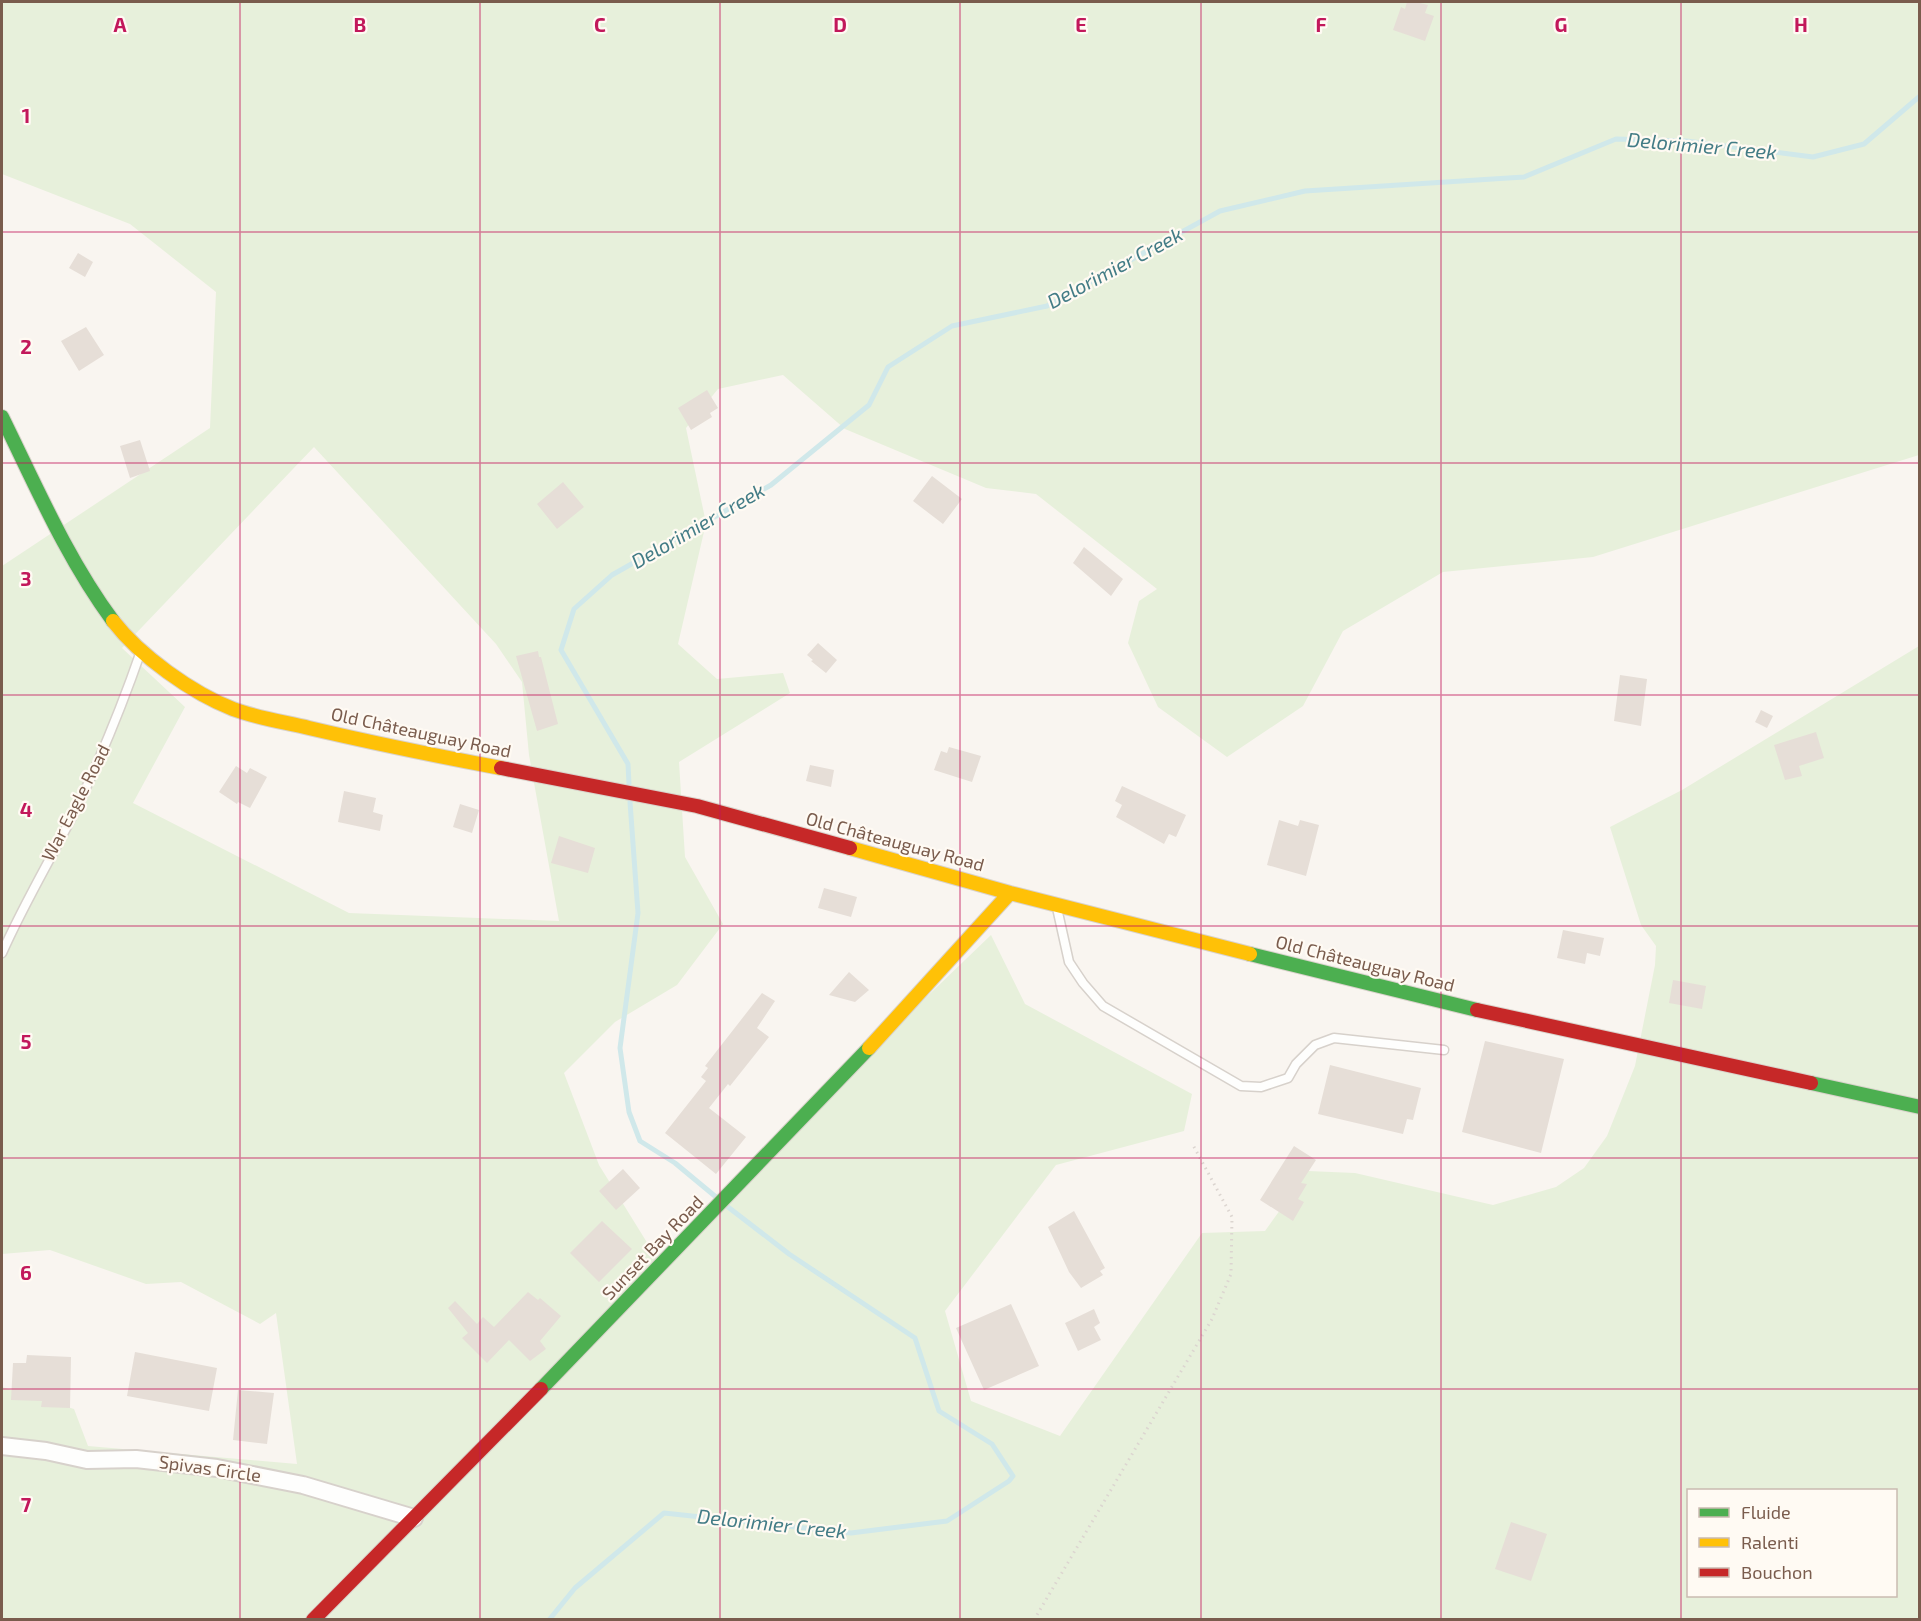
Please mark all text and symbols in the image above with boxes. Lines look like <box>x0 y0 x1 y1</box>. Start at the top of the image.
text: A <box>113 12 127 36</box>
text: B <box>354 12 366 36</box>
text: C <box>594 12 606 36</box>
text: D <box>833 12 847 36</box>
text: E <box>1075 12 1087 36</box>
text: F <box>1315 12 1327 36</box>
text: G <box>1555 12 1567 36</box>
text: H <box>1794 12 1808 36</box>
text: 1 <box>22 103 30 127</box>
water label: Delorimier Creek <box>1626 127 1778 164</box>
water label: Delorimier Creek <box>1043 221 1186 313</box>
text: 2 <box>20 334 32 358</box>
water label: Delorimier Creek <box>626 477 769 573</box>
text: 3 <box>20 566 32 590</box>
street label: Old Châteauguay Road <box>329 702 513 762</box>
street label: War Eagle Road <box>36 740 114 865</box>
text: 4 <box>20 797 33 821</box>
street label: Old Châteauguay Road <box>804 807 987 875</box>
street label: Old Châteauguay Road <box>1273 930 1457 996</box>
text: 5 <box>20 1029 32 1053</box>
street label: Sunset Bay Road <box>597 1191 707 1304</box>
text: 6 <box>20 1260 32 1284</box>
street label: Spivas Circle <box>158 1450 263 1486</box>
legend <box>1687 1489 1897 1597</box>
text: 7 <box>21 1492 32 1516</box>
text: Fluide <box>1741 1501 1791 1523</box>
water label: Delorimier Creek <box>696 1503 848 1543</box>
text: Ralenti <box>1741 1531 1799 1553</box>
text: Bouchon <box>1741 1561 1813 1583</box>

